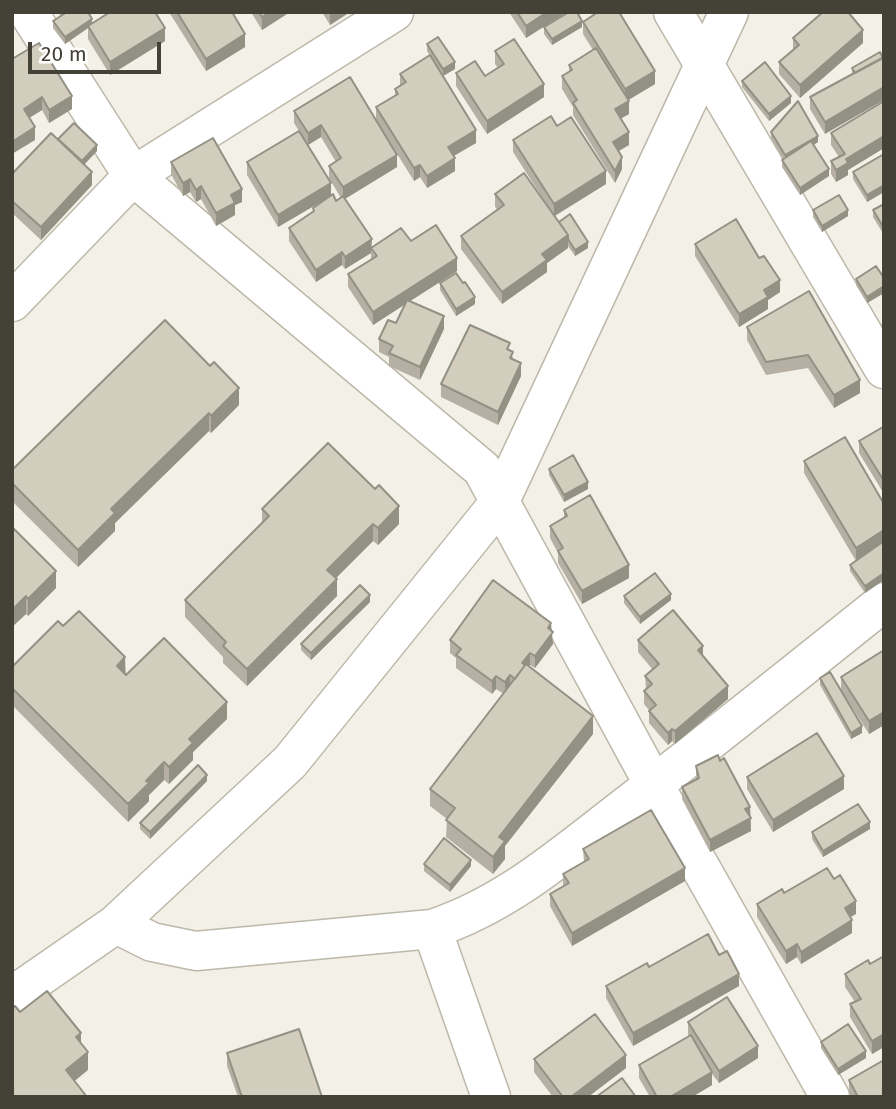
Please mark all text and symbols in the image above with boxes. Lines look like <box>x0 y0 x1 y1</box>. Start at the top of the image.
scale bar <box>32 28 164 72</box>
text: 20 m <box>41 41 87 67</box>

